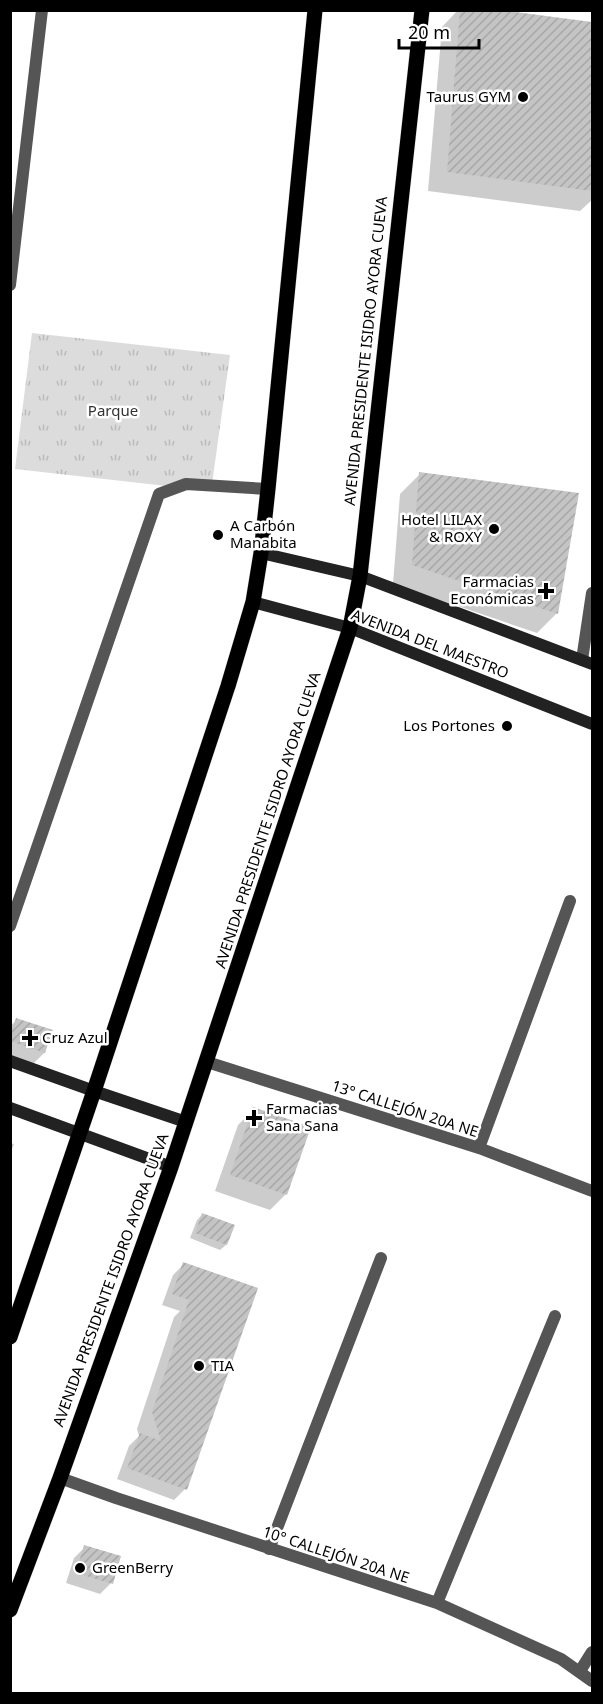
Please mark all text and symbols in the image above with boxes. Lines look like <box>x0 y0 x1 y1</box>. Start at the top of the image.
scale bar <box>399 12 478 50</box>
text: 20 m <box>408 20 450 44</box>
place label: Taurus GYM <box>427 86 511 106</box>
marker: Taurus GYM <box>516 90 530 104</box>
street label: AVENIDA PRESIDENTE ISIDRO AYORA CUEVA <box>339 195 391 506</box>
park label: Parque <box>88 400 138 420</box>
place label: Hotel LILAX & ROXY <box>401 509 483 546</box>
place label: A Carbón Manabita <box>230 515 297 552</box>
marker: Hotel LILAX & ROXY <box>487 522 501 536</box>
marker: A Carbón Manabita <box>211 528 225 542</box>
place label: Farmacias Económicas <box>450 571 534 608</box>
marker: Farmacias Económicas <box>539 584 553 598</box>
street label: AVENIDA DEL MAESTRO <box>349 604 512 682</box>
street label: AVENIDA PRESIDENTE ISIDRO AYORA CUEVA <box>210 668 325 971</box>
place label: Los Portones <box>403 715 495 735</box>
marker: Los Portones <box>500 719 514 733</box>
place label: Cruz Azul <box>42 1027 108 1047</box>
marker: Cruz Azul <box>23 1031 37 1045</box>
street label: 13° CALLEJÓN 20A NE <box>329 1075 481 1141</box>
place label: Farmacias Sana Sana <box>266 1098 339 1135</box>
marker: Farmacias Sana Sana <box>247 1111 261 1125</box>
street label: AVENIDA PRESIDENTE ISIDRO AYORA CUEVA <box>48 1130 173 1429</box>
place label: TIA <box>211 1355 234 1375</box>
marker: TIA <box>192 1359 206 1373</box>
street label: 10° CALLEJÓN 20A NE <box>260 1521 412 1587</box>
place label: GreenBerry <box>92 1557 174 1577</box>
marker: GreenBerry <box>73 1561 87 1575</box>

